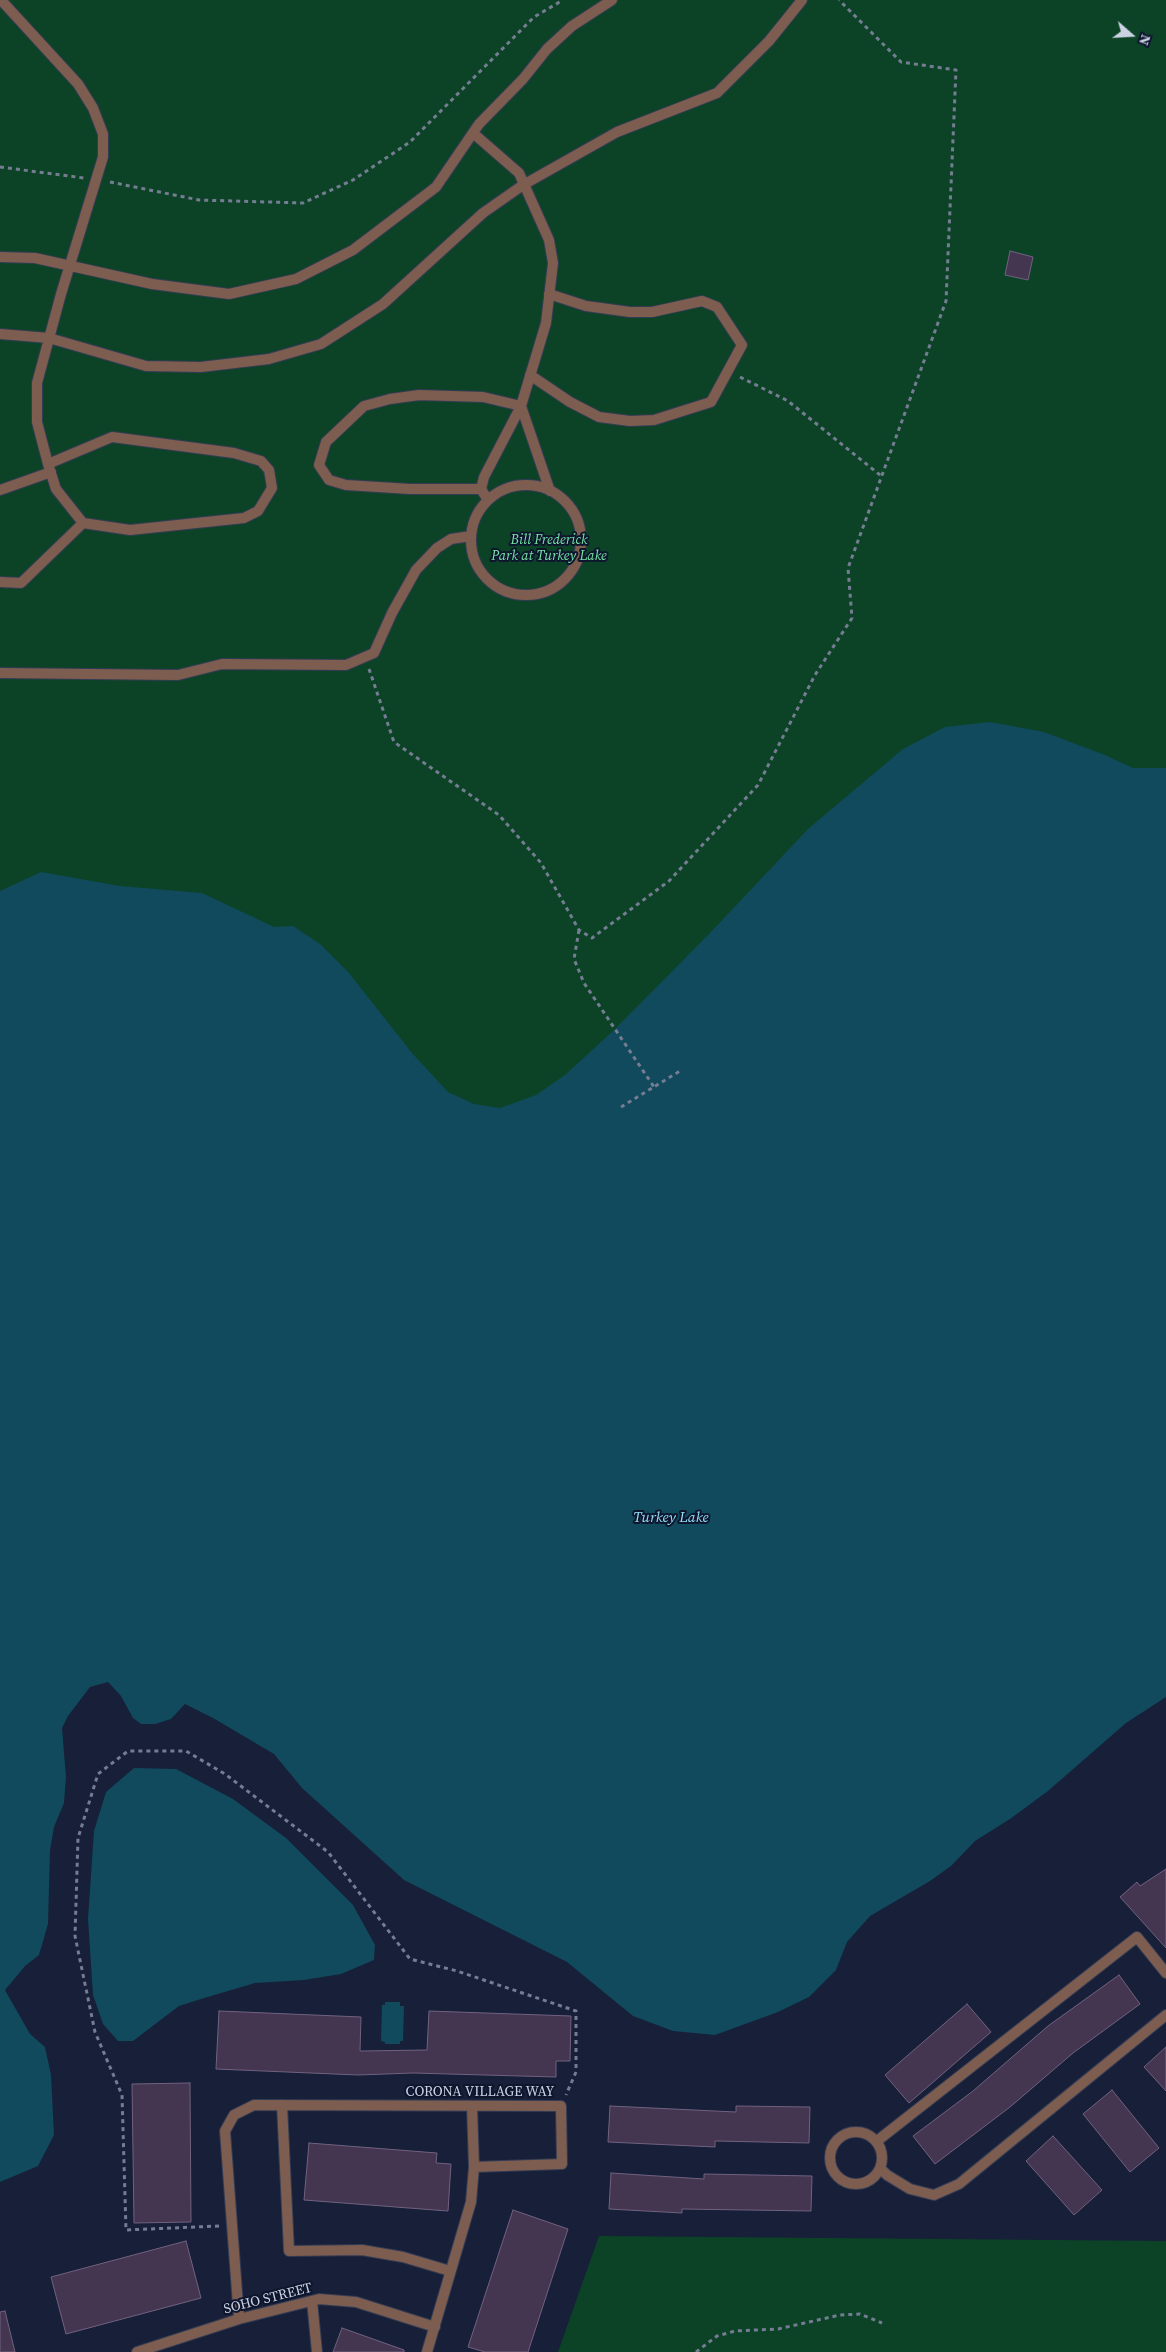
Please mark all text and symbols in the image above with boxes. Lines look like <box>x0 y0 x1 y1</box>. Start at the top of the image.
north arrow <box>1106 10 1156 60</box>
text: N <box>1134 32 1156 48</box>
park label: Bill Frederick Park at Turkey Lake <box>491 532 607 564</box>
water label: Turkey Lake <box>633 1509 709 1527</box>
street label: CORONA VILLAGE WAY <box>406 2084 554 2100</box>
street label: SOHO STREET <box>222 2280 314 2318</box>

